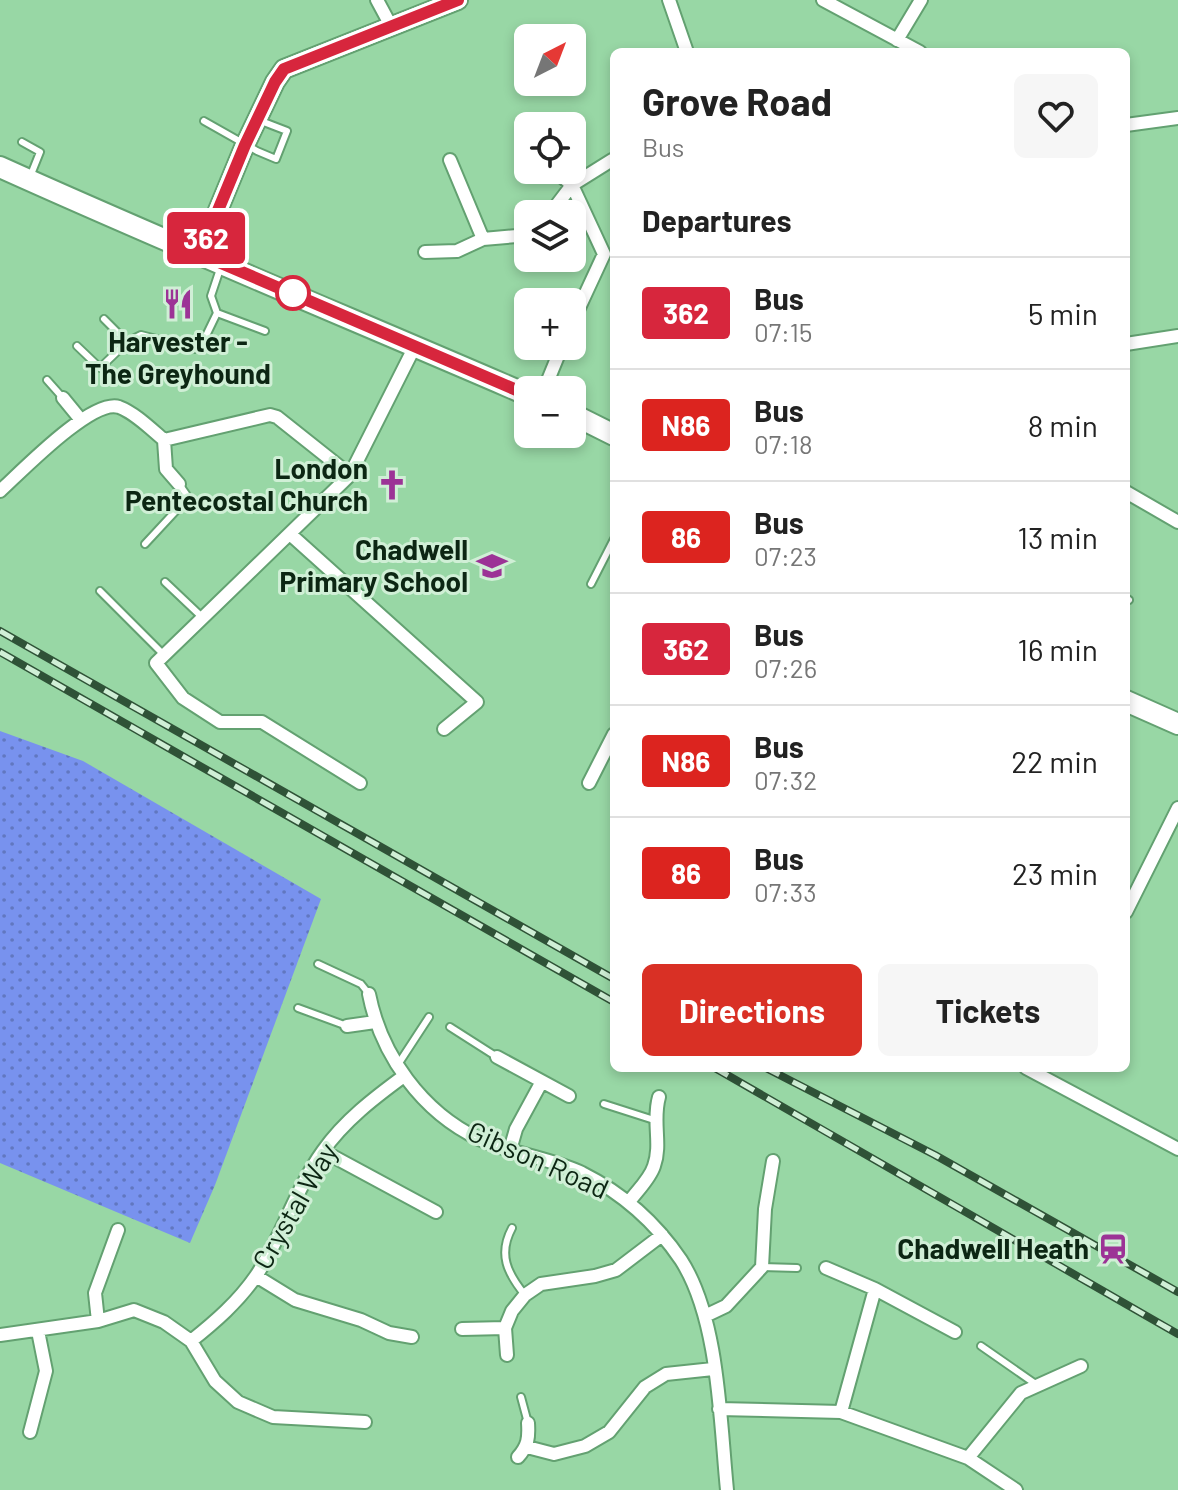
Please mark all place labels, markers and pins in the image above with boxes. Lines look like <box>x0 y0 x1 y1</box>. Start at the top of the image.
unlabelled marker <box>276 276 310 310</box>
restaurant icon: Harvester - The Greyhound <box>161 287 195 321</box>
place label: Harvester - The Greyhound <box>85 324 271 390</box>
place label: London Pentecostal Church <box>125 451 368 517</box>
church icon: London Pentecostal Church <box>375 468 409 502</box>
place label: Chadwell Primary School <box>280 532 468 598</box>
school or university icon: Chadwell Primary School <box>475 549 509 583</box>
place label: Chadwell Heath <box>897 1231 1089 1265</box>
station icon: Chadwell Heath <box>1096 1232 1130 1266</box>

